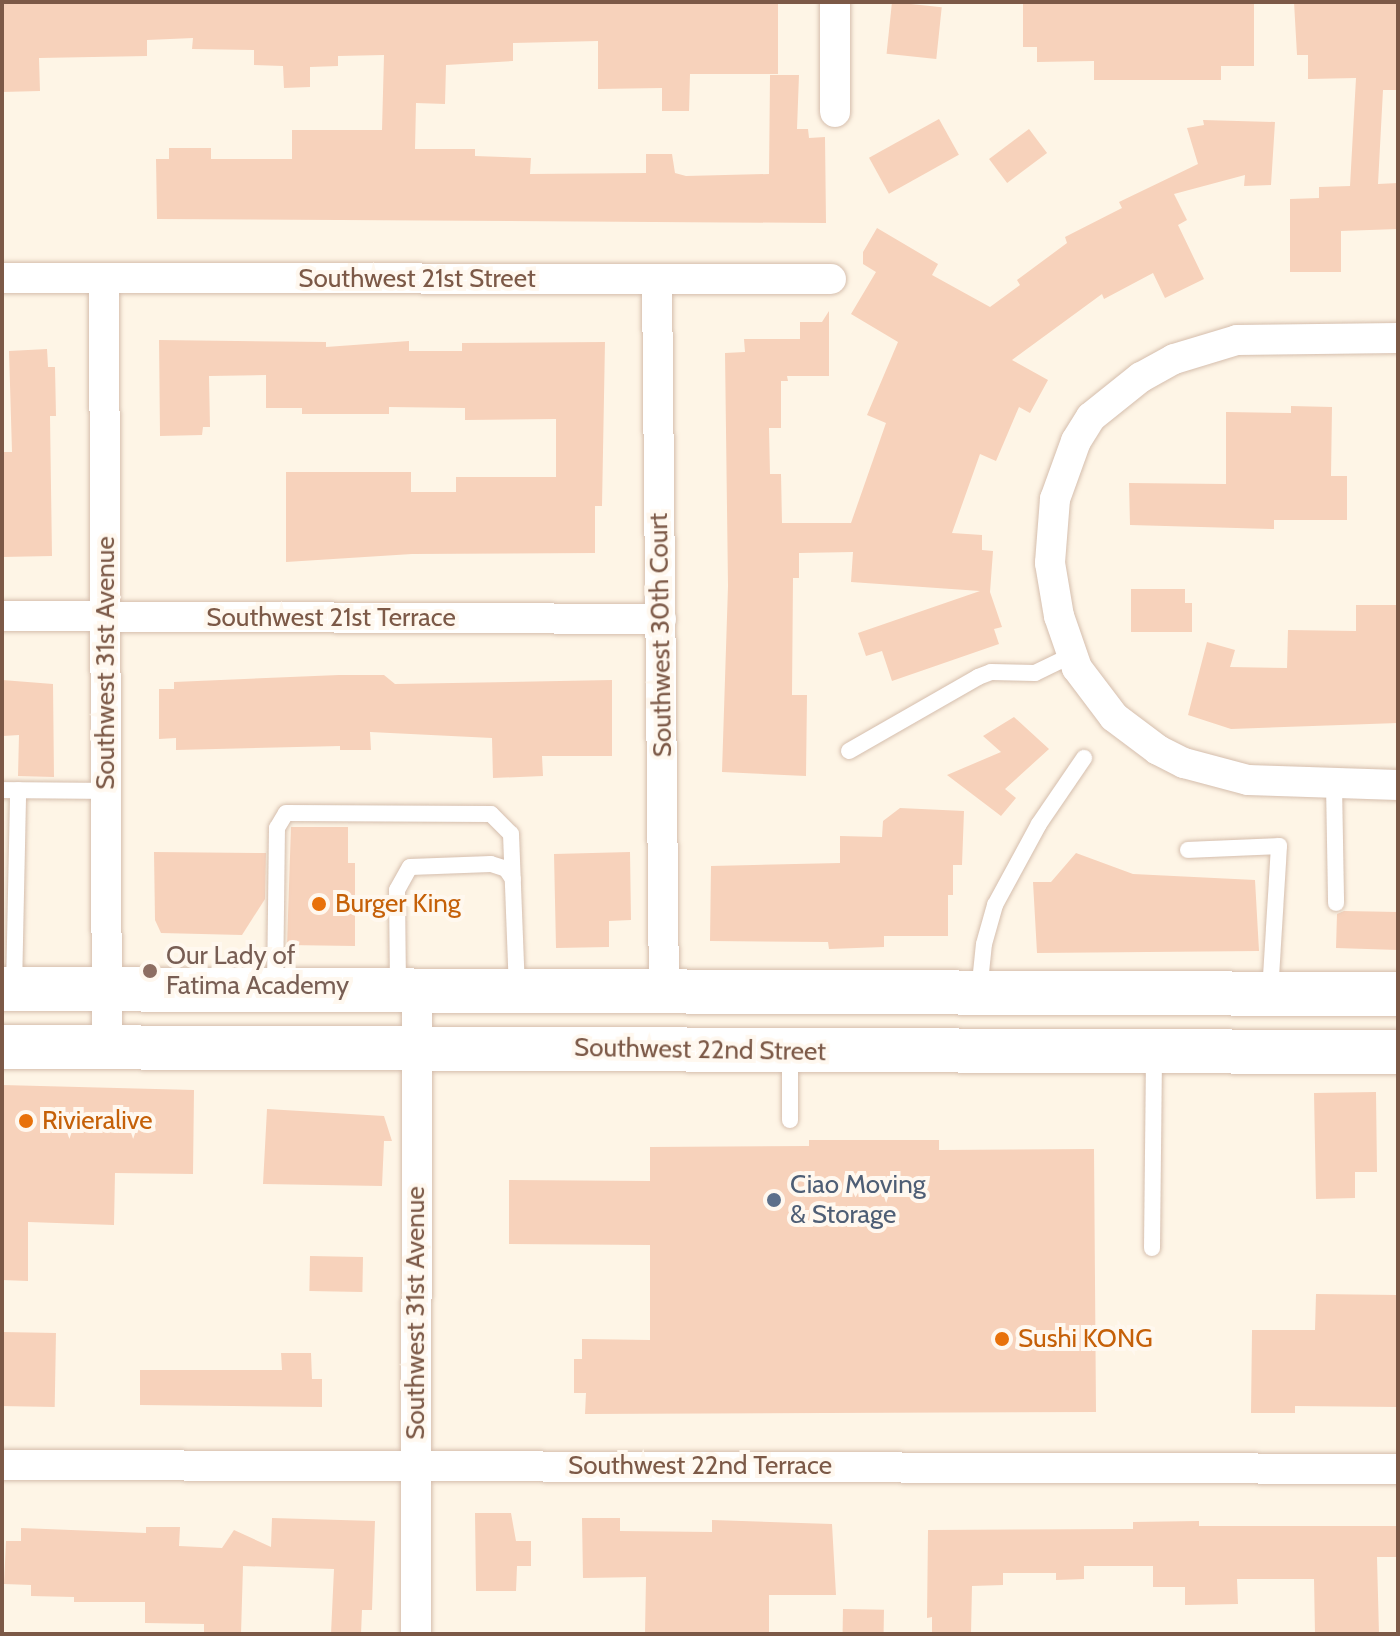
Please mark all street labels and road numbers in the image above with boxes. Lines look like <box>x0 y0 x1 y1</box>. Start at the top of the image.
street label: Southwest 21st Street <box>298 263 536 295</box>
street label: Southwest 30th Court <box>643 512 679 758</box>
street label: Southwest 31st Avenue <box>90 536 122 790</box>
street label: Southwest 21st Terrace <box>206 602 456 634</box>
street label: Southwest 22nd Street <box>574 1032 826 1068</box>
street label: Southwest 31st Avenue <box>400 1186 432 1440</box>
street label: Southwest 22nd Terrace <box>568 1450 832 1482</box>

